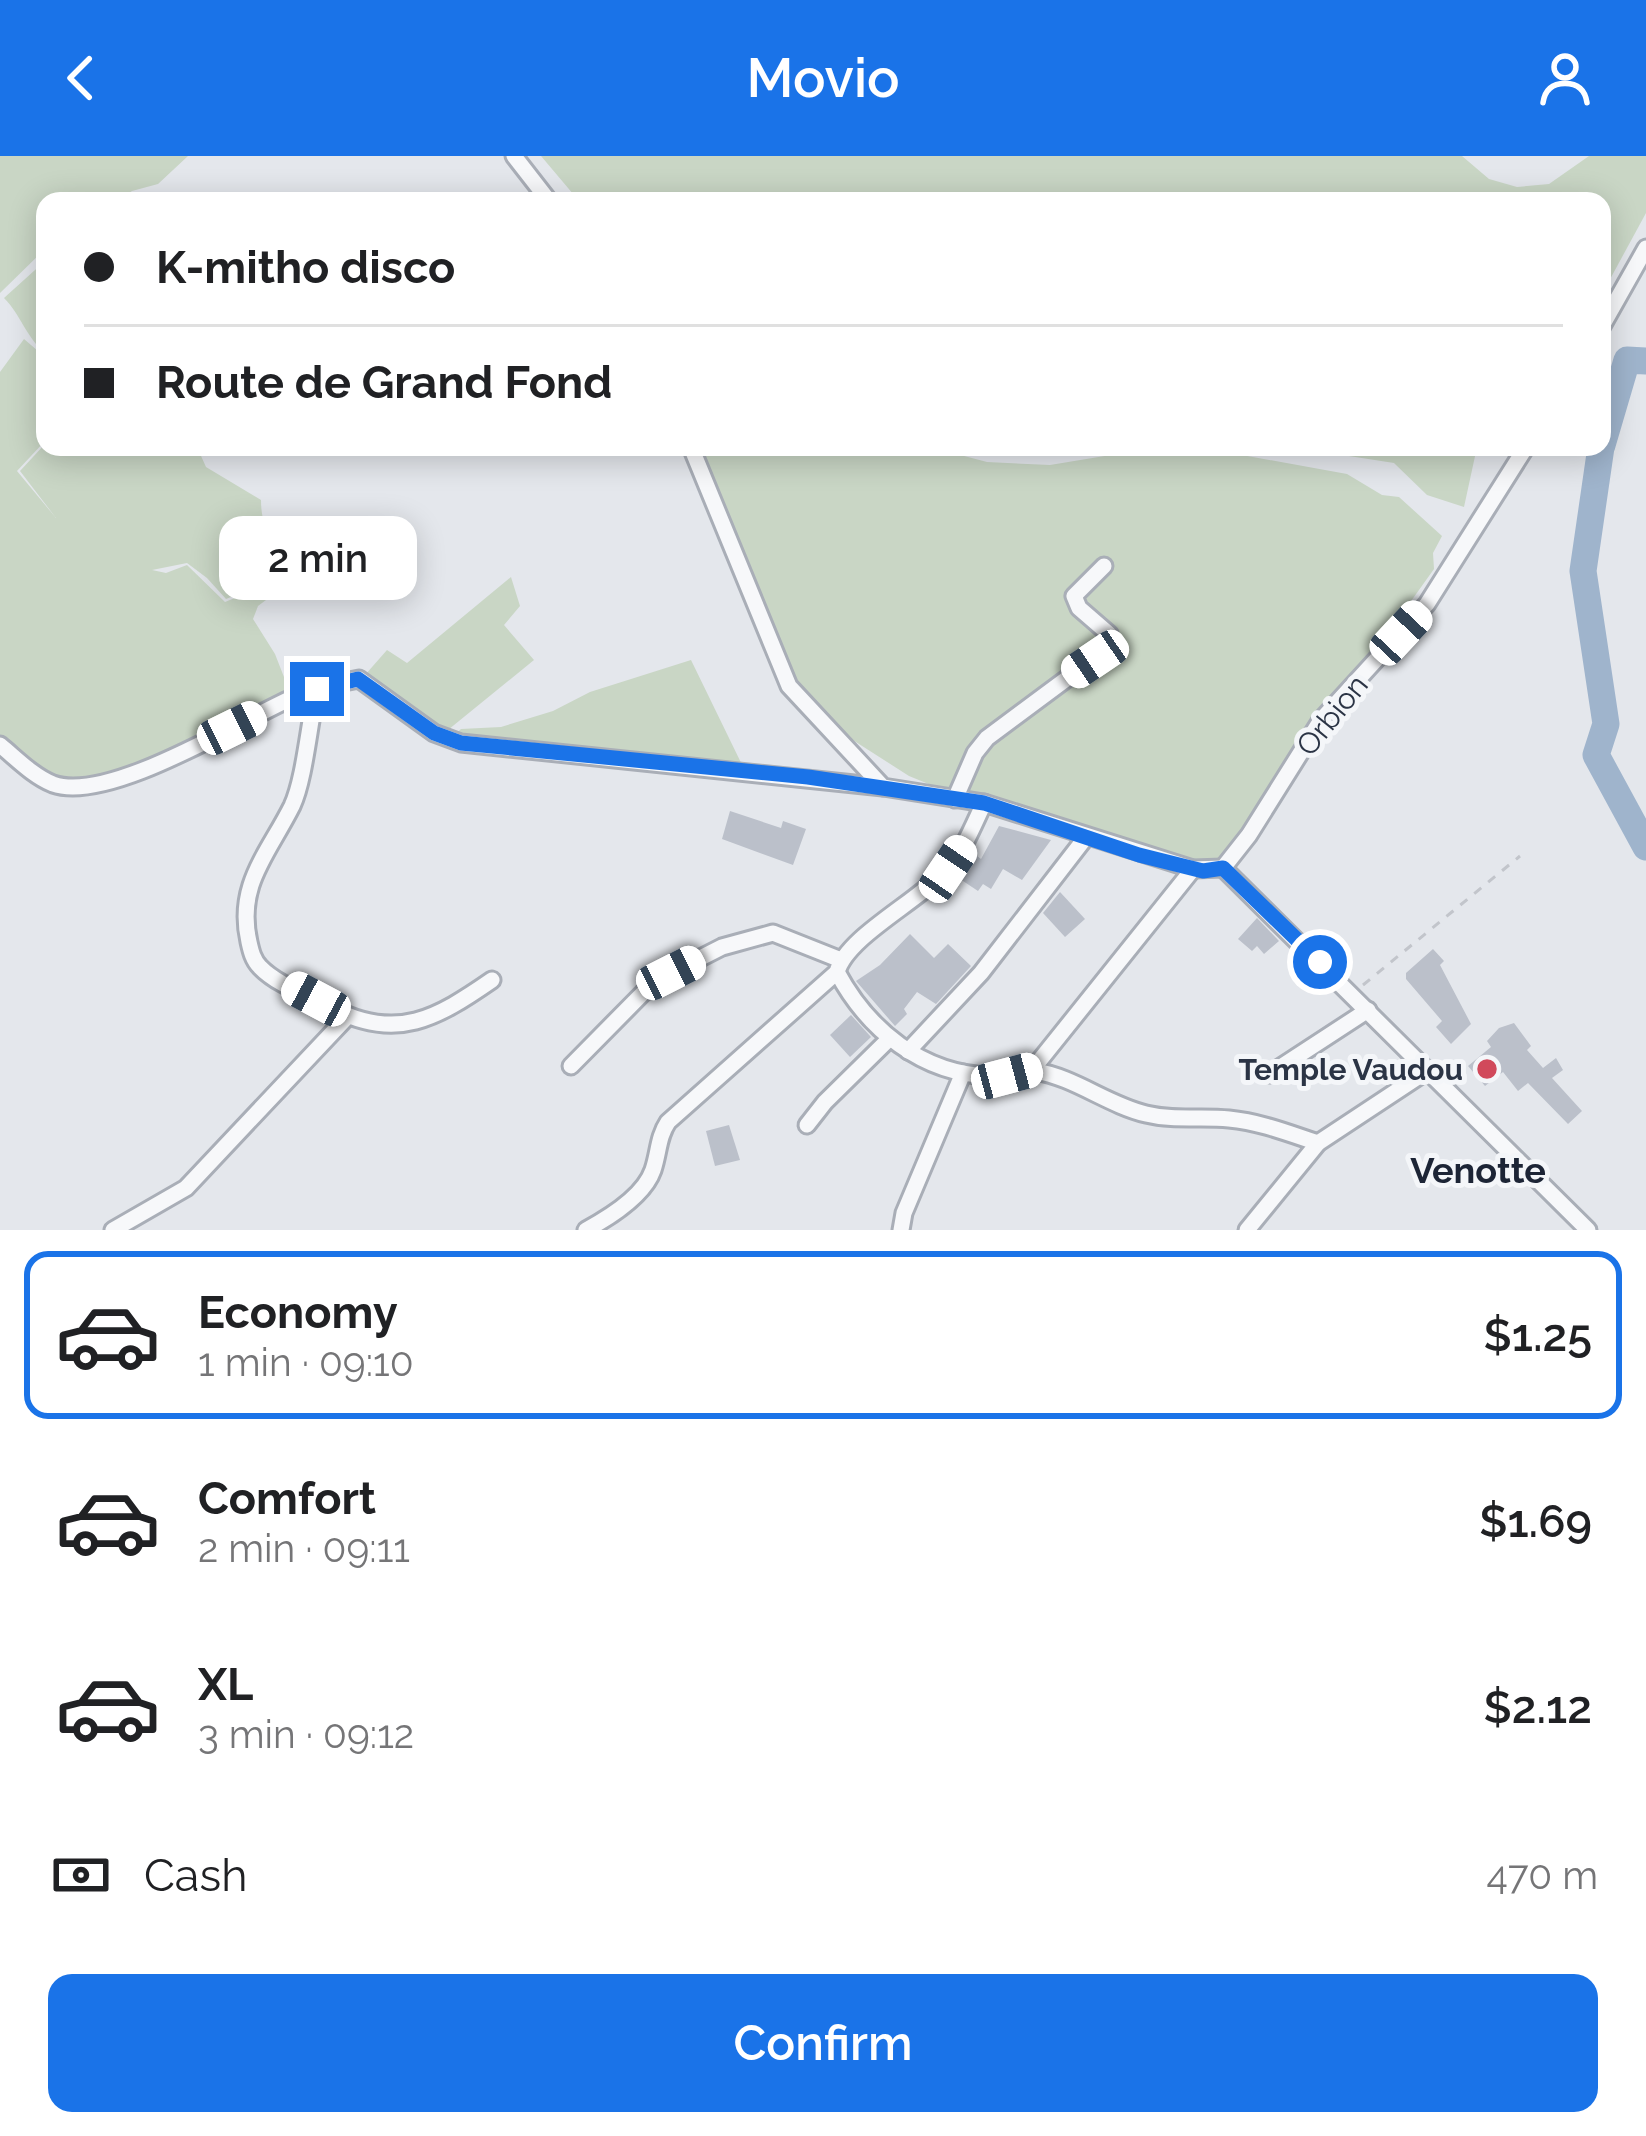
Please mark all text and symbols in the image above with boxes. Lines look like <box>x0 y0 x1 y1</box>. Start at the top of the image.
icon: back <box>48 45 114 111</box>
icon: person <box>1532 45 1598 111</box>
text: Movio <box>747 46 899 110</box>
text: K-mitho disco <box>156 241 455 294</box>
text: Route de Grand Fond <box>156 356 612 409</box>
callout: 2 min <box>218 515 416 599</box>
text: 2 min <box>268 535 368 581</box>
car <box>1363 594 1439 672</box>
car <box>1055 624 1135 694</box>
route end <box>290 662 344 716</box>
street label: Orbion <box>1289 668 1375 762</box>
car <box>192 696 272 760</box>
car <box>913 829 983 909</box>
route start <box>1293 935 1347 989</box>
car <box>631 941 711 1005</box>
car <box>276 966 356 1032</box>
car <box>968 1049 1046 1103</box>
place label: Temple Vaudou <box>1238 1052 1463 1087</box>
marker: Temple Vaudou <box>1474 1056 1500 1082</box>
district label: Venotte <box>1410 1149 1546 1191</box>
icon: car <box>54 1281 162 1389</box>
text: Economy <box>198 1286 398 1339</box>
text: $1.25 <box>1483 1309 1592 1362</box>
text: 1 min · 09:10 <box>198 1339 414 1385</box>
icon: car <box>54 1467 162 1575</box>
text: Comfort <box>198 1472 376 1525</box>
text: $1.69 <box>1479 1495 1592 1548</box>
text: 2 min · 09:11 <box>198 1525 410 1571</box>
icon: car <box>54 1653 162 1761</box>
text: XL <box>198 1658 253 1711</box>
text: $2.12 <box>1484 1681 1592 1734</box>
text: 3 min · 09:12 <box>198 1711 414 1757</box>
icon: cash <box>48 1842 114 1908</box>
text: Cash <box>144 1849 247 1902</box>
text: 470 m <box>1487 1852 1598 1898</box>
button: Confirm <box>48 1974 1598 2112</box>

